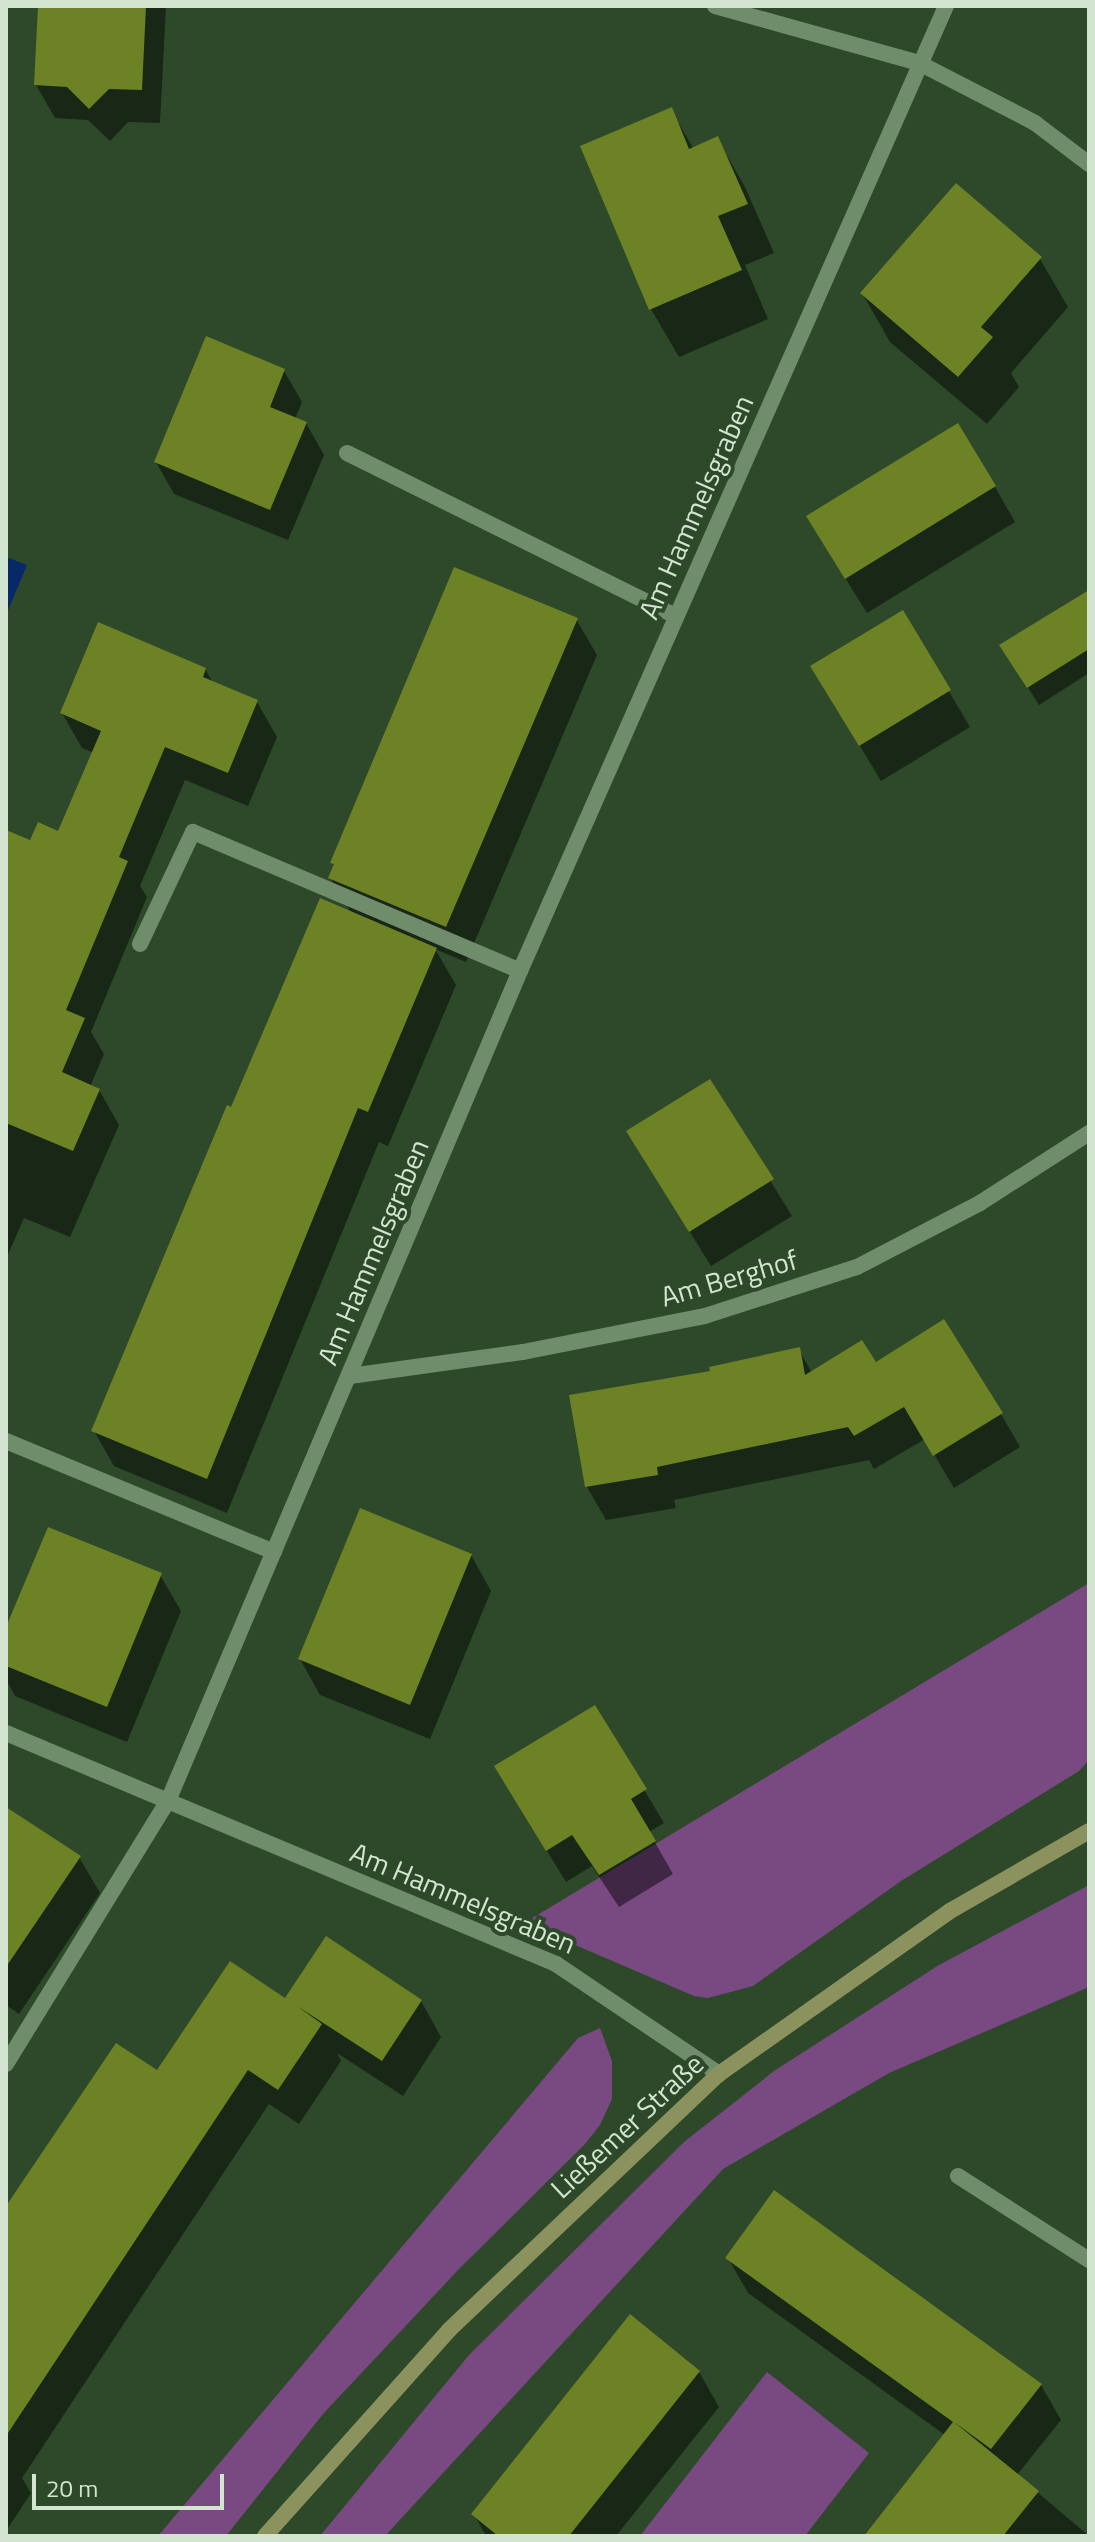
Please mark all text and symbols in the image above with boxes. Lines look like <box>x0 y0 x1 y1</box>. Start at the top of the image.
street label: Am Hammelsgraben <box>632 390 760 624</box>
street label: Am Hammelsgraben <box>310 1134 436 1370</box>
street label: Am Berghof <box>657 1242 801 1314</box>
street label: Am Hammelsgraben <box>345 1835 581 1961</box>
street label: Ließemer Straße <box>544 2047 710 2205</box>
scale bar <box>36 2458 228 2508</box>
text: 20 m <box>46 2470 98 2506</box>

